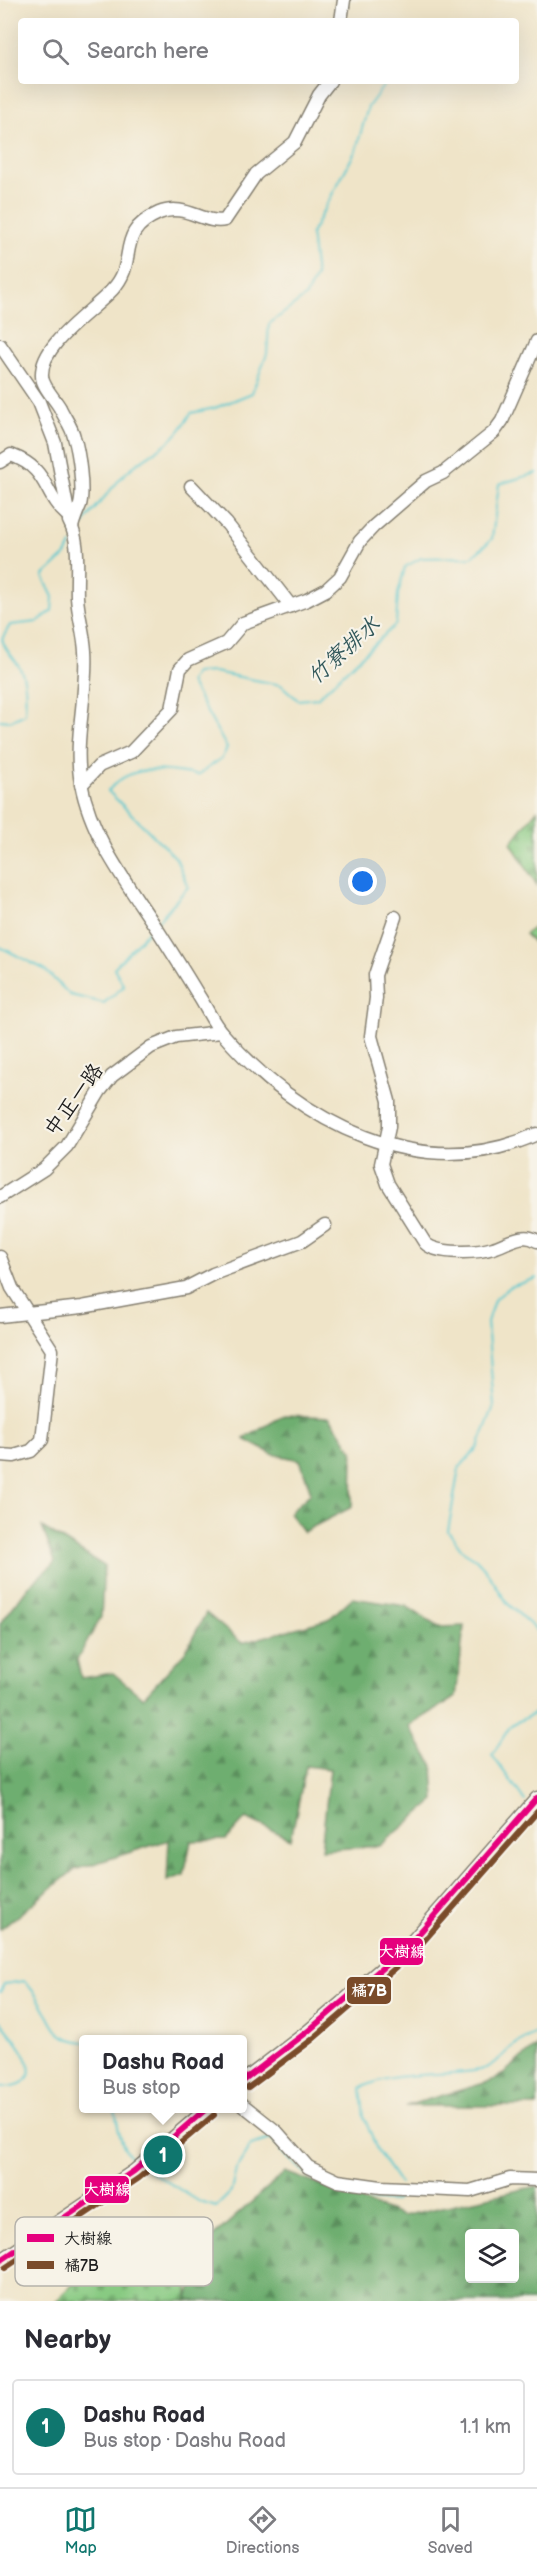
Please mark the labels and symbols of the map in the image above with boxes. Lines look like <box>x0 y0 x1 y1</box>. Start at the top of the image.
water label: 竹寮排水 <box>302 611 386 690</box>
your location <box>348 867 377 896</box>
street label: 中正一路 <box>39 1059 109 1141</box>
line badge: 大樹線 <box>379 1937 424 1966</box>
text: 大樹線 <box>378 1943 426 1962</box>
line badge: 橘7B <box>346 1976 392 2005</box>
text: 橘7B <box>351 1982 387 2001</box>
pin: 1 <box>144 2132 182 2178</box>
line badge: 大樹線 <box>84 2175 130 2204</box>
text: 大樹線 <box>83 2181 131 2200</box>
legend <box>15 2217 213 2286</box>
text: 大樹線 <box>64 2230 112 2249</box>
text: 橘7B <box>64 2257 99 2276</box>

